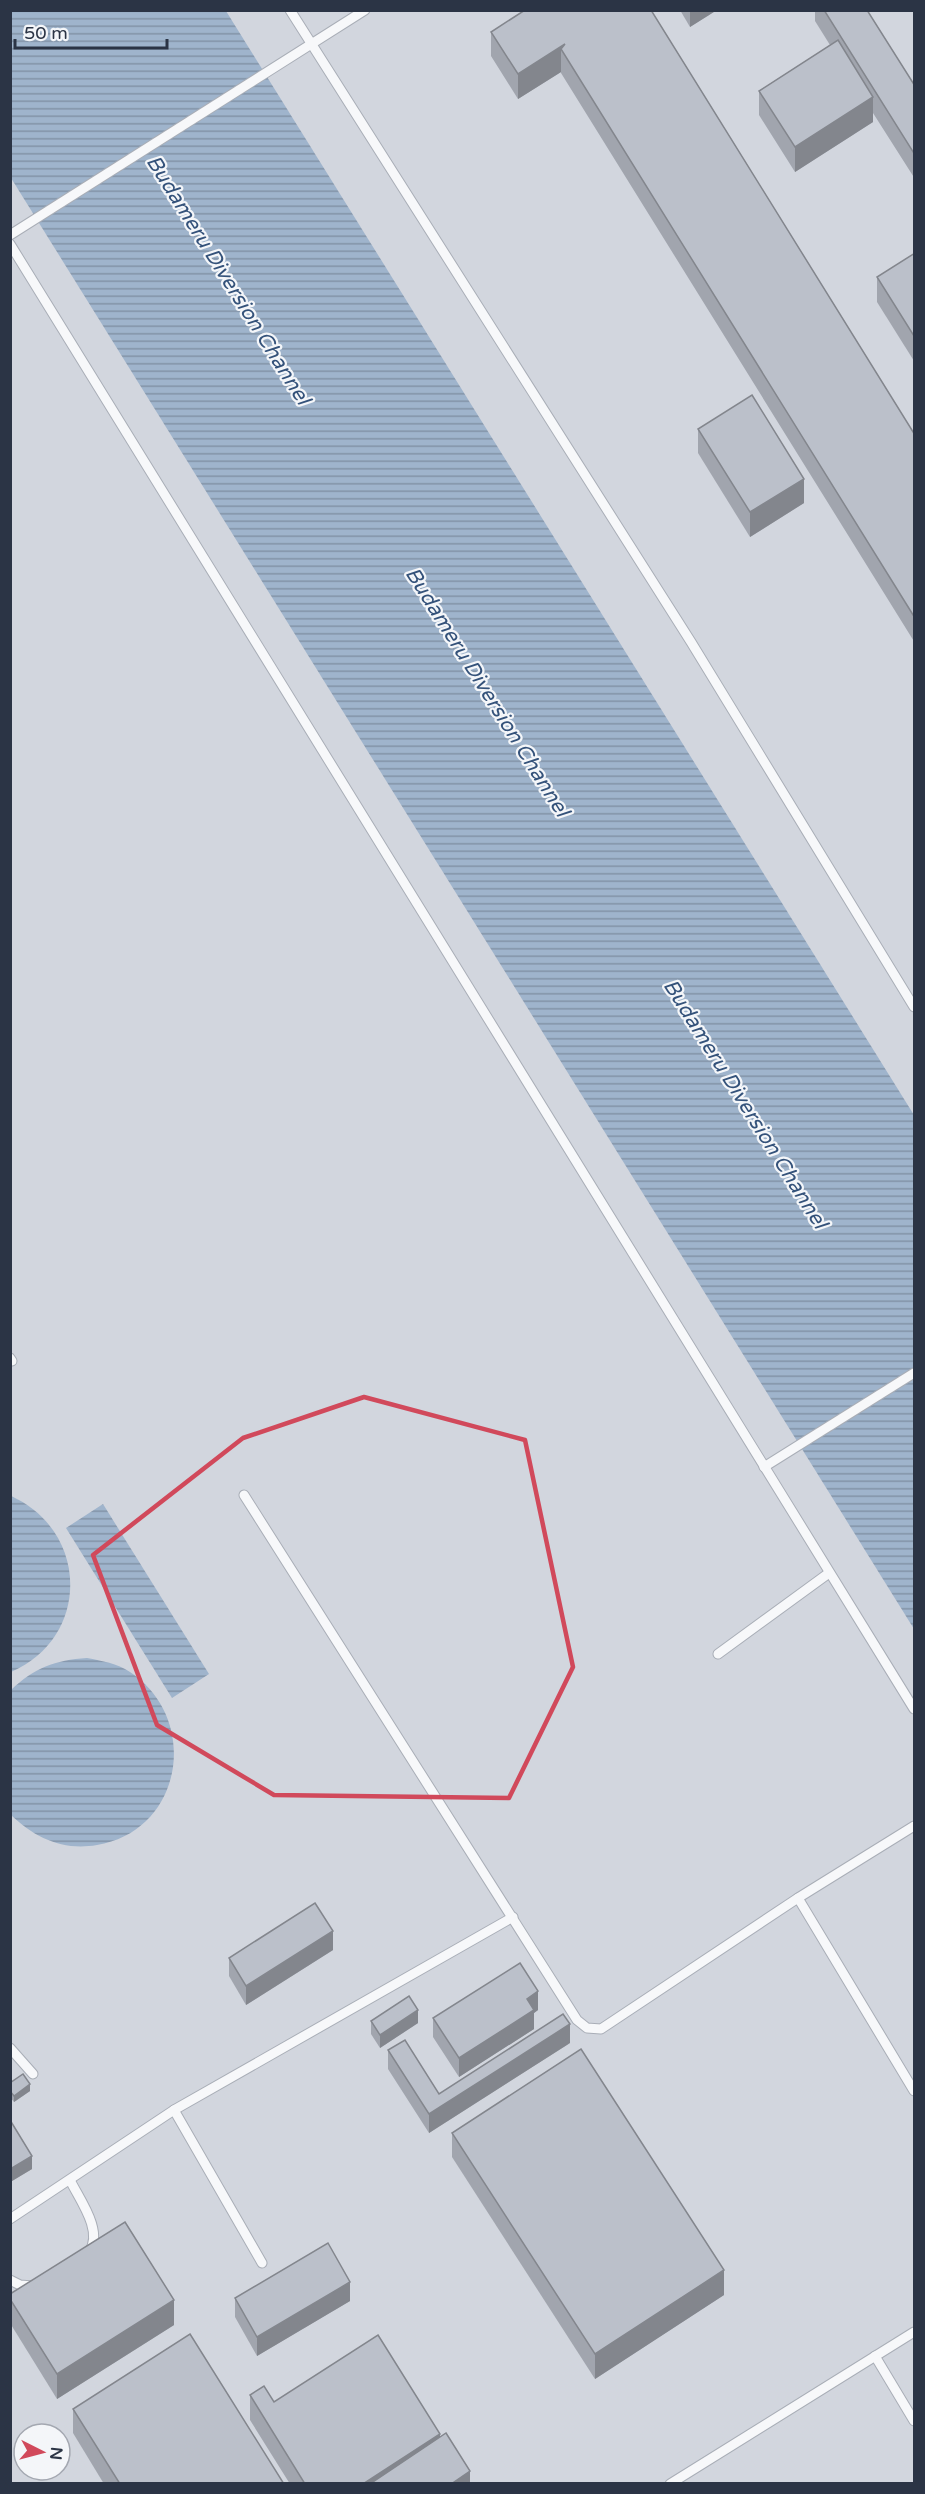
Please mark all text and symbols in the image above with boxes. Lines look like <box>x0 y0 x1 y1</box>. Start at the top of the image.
scale bar <box>15 12 166 50</box>
text: 50 m <box>24 22 68 44</box>
water label: Budameru Diversion Channel <box>141 151 317 412</box>
water label: Budameru Diversion Channel <box>400 563 576 824</box>
water label: Budameru Diversion Channel <box>658 975 834 1236</box>
north arrow <box>12 2422 72 2482</box>
text: N <box>45 2446 67 2461</box>

